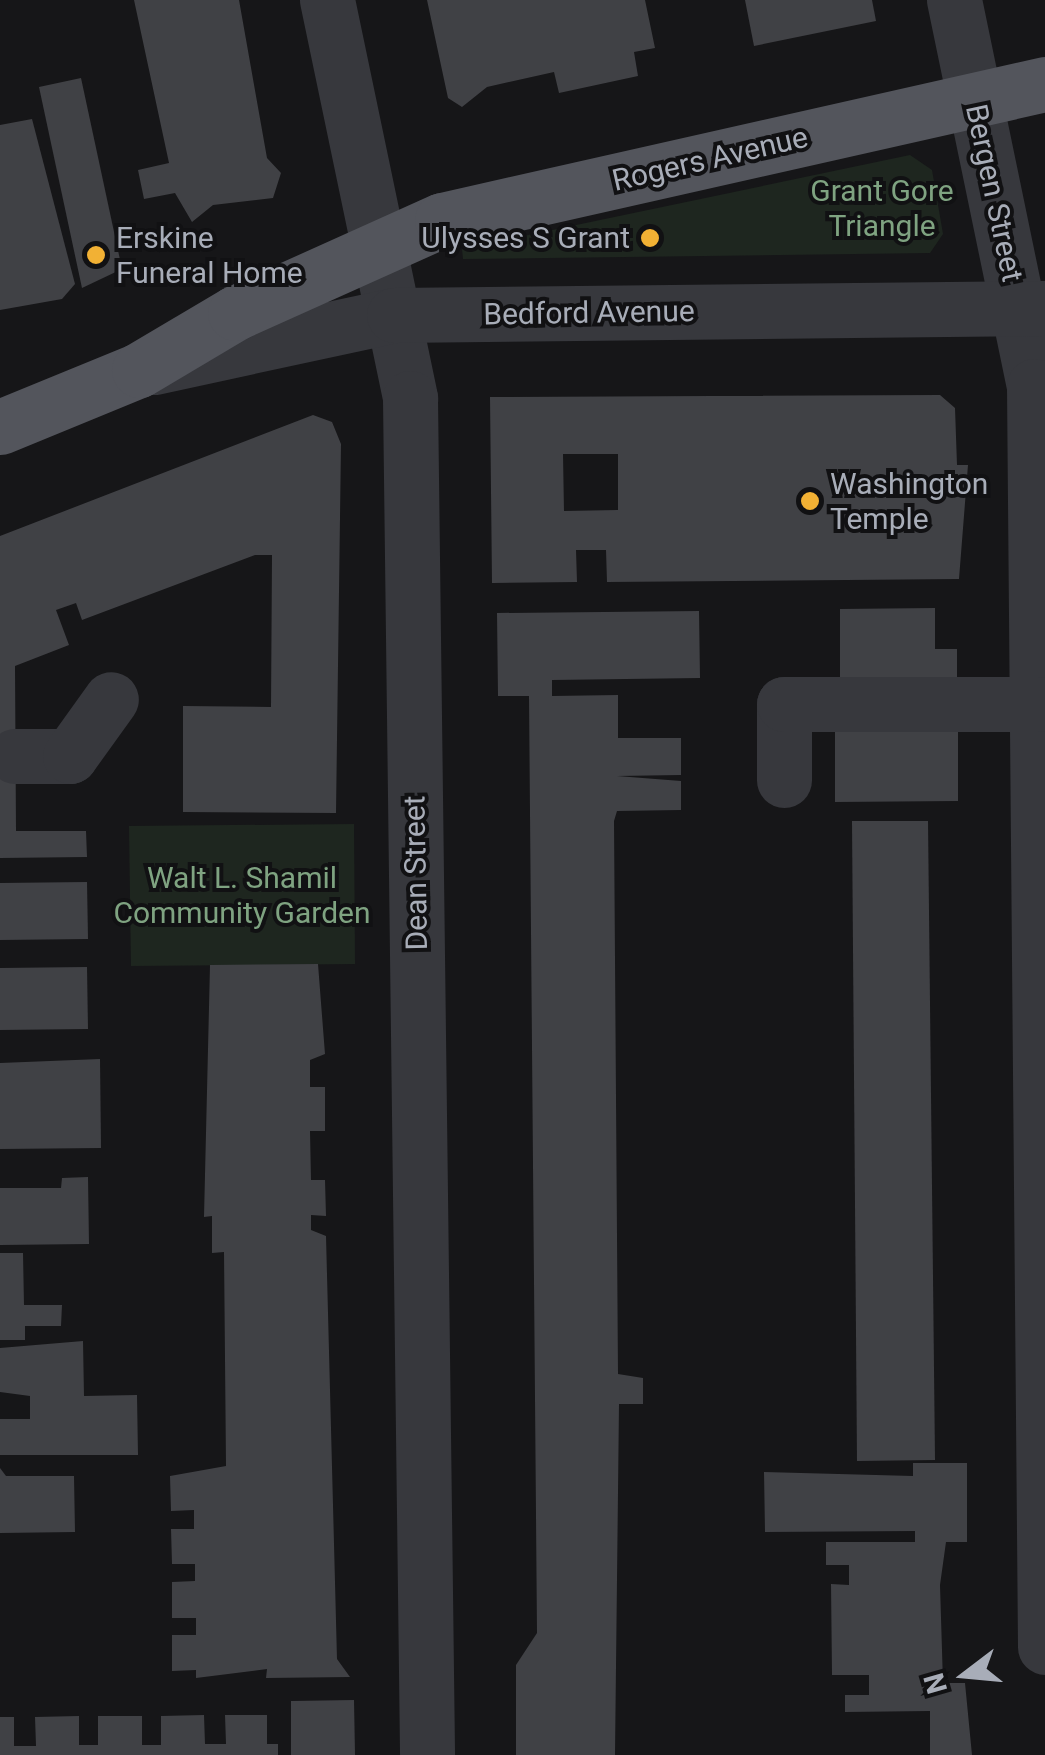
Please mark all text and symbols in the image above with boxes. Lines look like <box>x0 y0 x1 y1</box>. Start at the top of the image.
street label: Bergen Street <box>958 101 1030 285</box>
street label: Rogers Avenue <box>609 119 811 199</box>
park label: Grant Gore Triangle <box>810 173 954 244</box>
place label: Erskine Funeral Home <box>116 220 303 290</box>
place label: Ulysses S Grant <box>421 220 630 256</box>
marker: Ulysses S Grant <box>639 227 661 249</box>
marker: Erskine Funeral Home <box>85 244 107 266</box>
street label: Bedford Avenue <box>483 293 695 333</box>
place label: Washington Temple <box>830 466 988 536</box>
marker: Washington Temple <box>799 490 821 512</box>
street label: Dean Street <box>397 795 435 951</box>
park label: Walt L. Shamil Community Garden <box>113 860 371 930</box>
north arrow <box>915 1625 1015 1725</box>
text: N <box>917 1669 954 1697</box>

